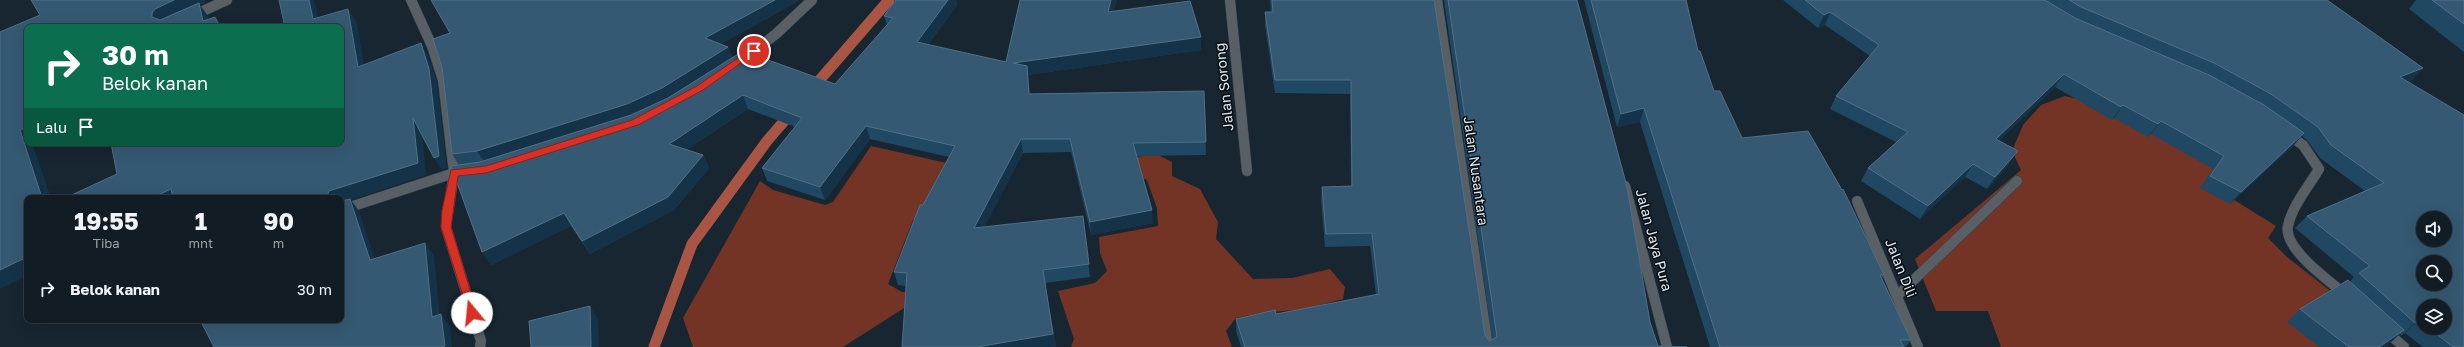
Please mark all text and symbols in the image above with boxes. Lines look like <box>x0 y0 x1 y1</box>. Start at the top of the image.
pin <box>737 34 771 68</box>
text: 30 m <box>102 38 169 71</box>
icon: right <box>36 40 88 92</box>
icon: arrive <box>743 40 765 62</box>
street label: Jalan Sorong <box>1210 42 1237 132</box>
text: Belok kanan <box>102 72 208 94</box>
street label: Jalan Nusantara <box>1460 115 1493 227</box>
icon: arrive <box>75 116 97 138</box>
text: Lalu <box>36 118 67 136</box>
street label: Jalan Jaya Pura <box>1633 187 1676 293</box>
text: 19:55 <box>74 206 139 235</box>
text: 1 <box>195 206 207 235</box>
text: 90 <box>263 206 294 235</box>
map controls <box>2416 211 2452 335</box>
button: sound <box>2416 211 2452 247</box>
text: Tiba <box>93 235 120 251</box>
text: mnt <box>189 235 213 251</box>
text: m <box>273 235 284 251</box>
street label: Jalan Dili <box>1882 236 1921 300</box>
button: search <box>2416 255 2452 291</box>
icon: right <box>36 278 58 300</box>
text: Belok kanan <box>70 280 160 298</box>
text: 30 m <box>297 280 332 298</box>
position arrow <box>451 292 493 334</box>
button: layers <box>2416 299 2452 335</box>

